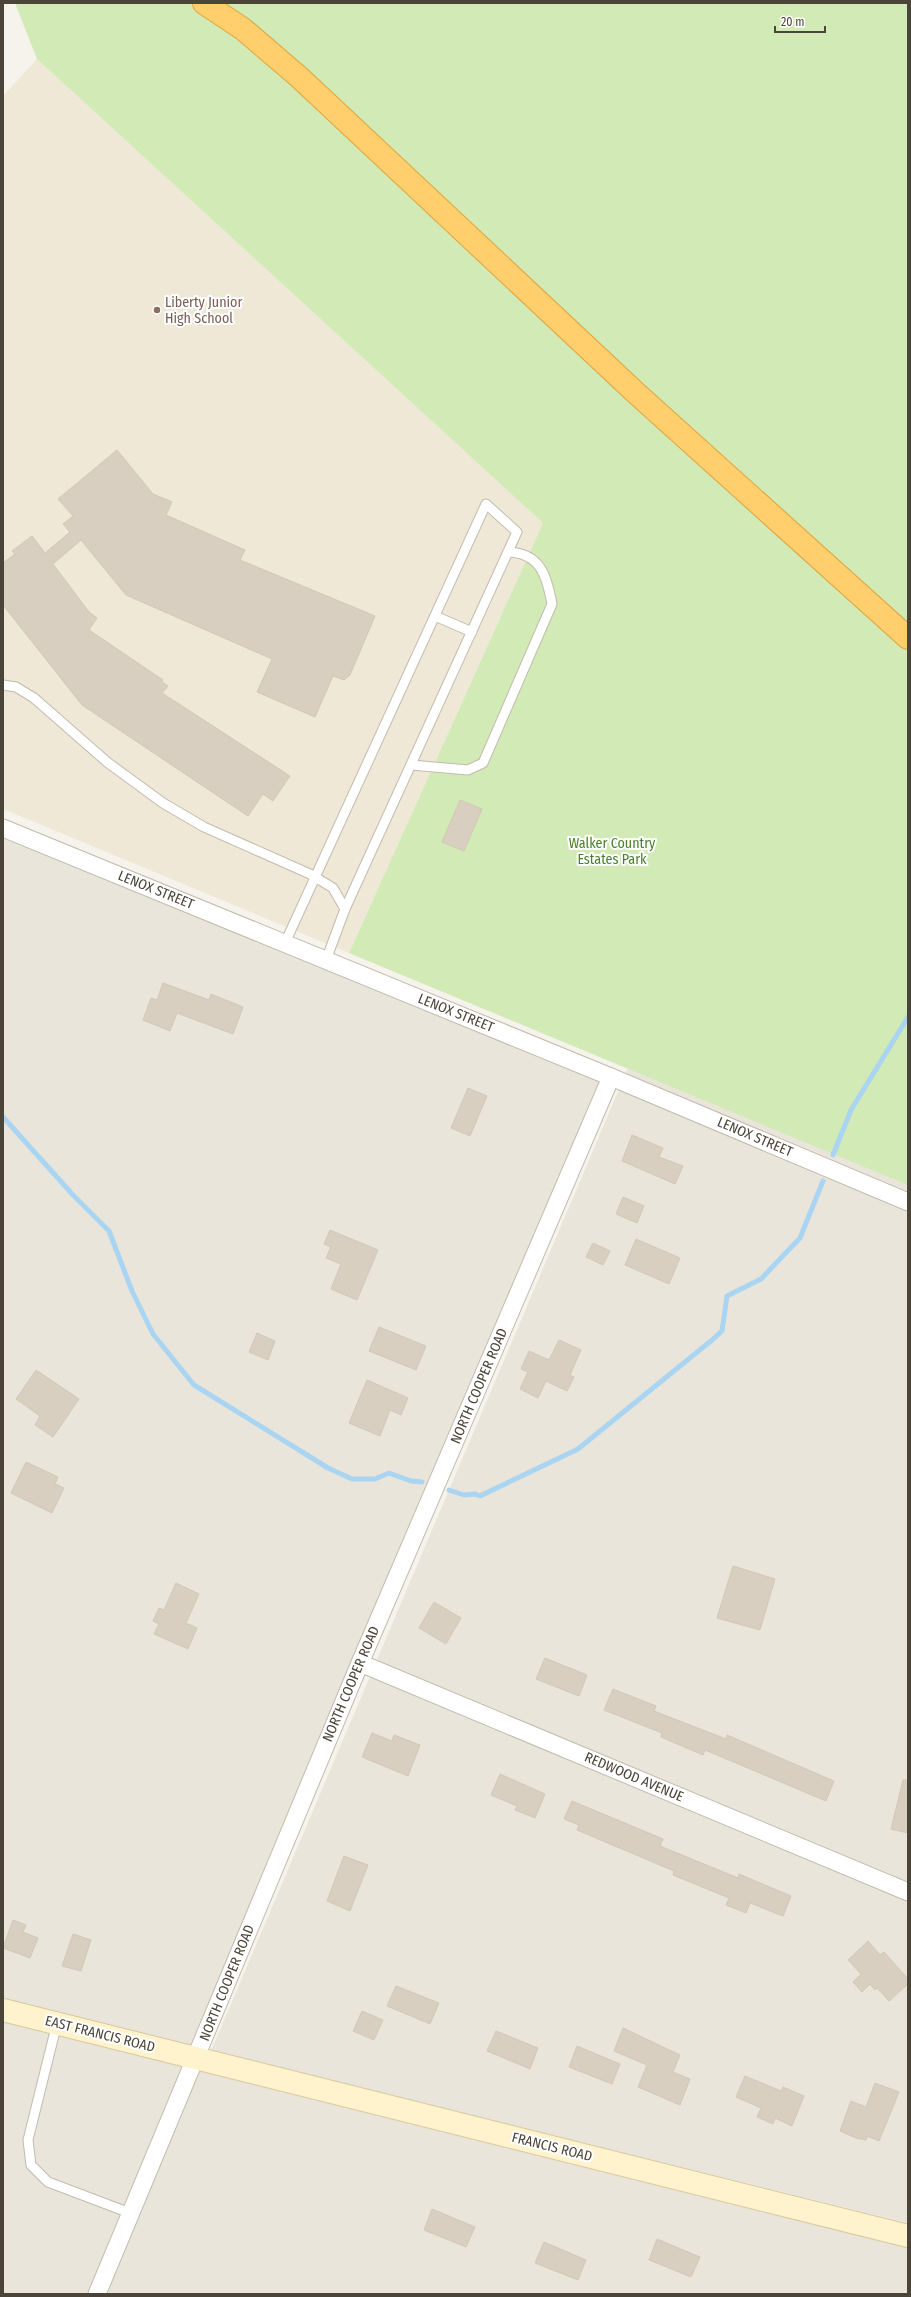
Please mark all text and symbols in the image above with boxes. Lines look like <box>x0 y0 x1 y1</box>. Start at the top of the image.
scale bar <box>775 8 825 34</box>
text: 20 m <box>781 15 805 29</box>
place label: Liberty Junior High School <box>165 294 242 327</box>
marker: Liberty Junior High School <box>152 305 162 315</box>
park label: Walker Country Estates Park <box>569 835 656 868</box>
street label: LENOX STREET <box>116 867 197 913</box>
street label: LENOX STREET <box>416 990 497 1036</box>
street label: LENOX STREET <box>715 1113 796 1161</box>
street label: NORTH COOPER ROAD <box>447 1326 511 1446</box>
street label: NORTH COOPER ROAD <box>319 1624 383 1744</box>
street label: REDWOOD AVENUE <box>582 1748 686 1806</box>
street label: NORTH COOPER ROAD <box>196 1922 258 2044</box>
street label: EAST FRANCIS ROAD <box>43 2012 157 2056</box>
street label: FRANCIS ROAD <box>510 2129 594 2165</box>

